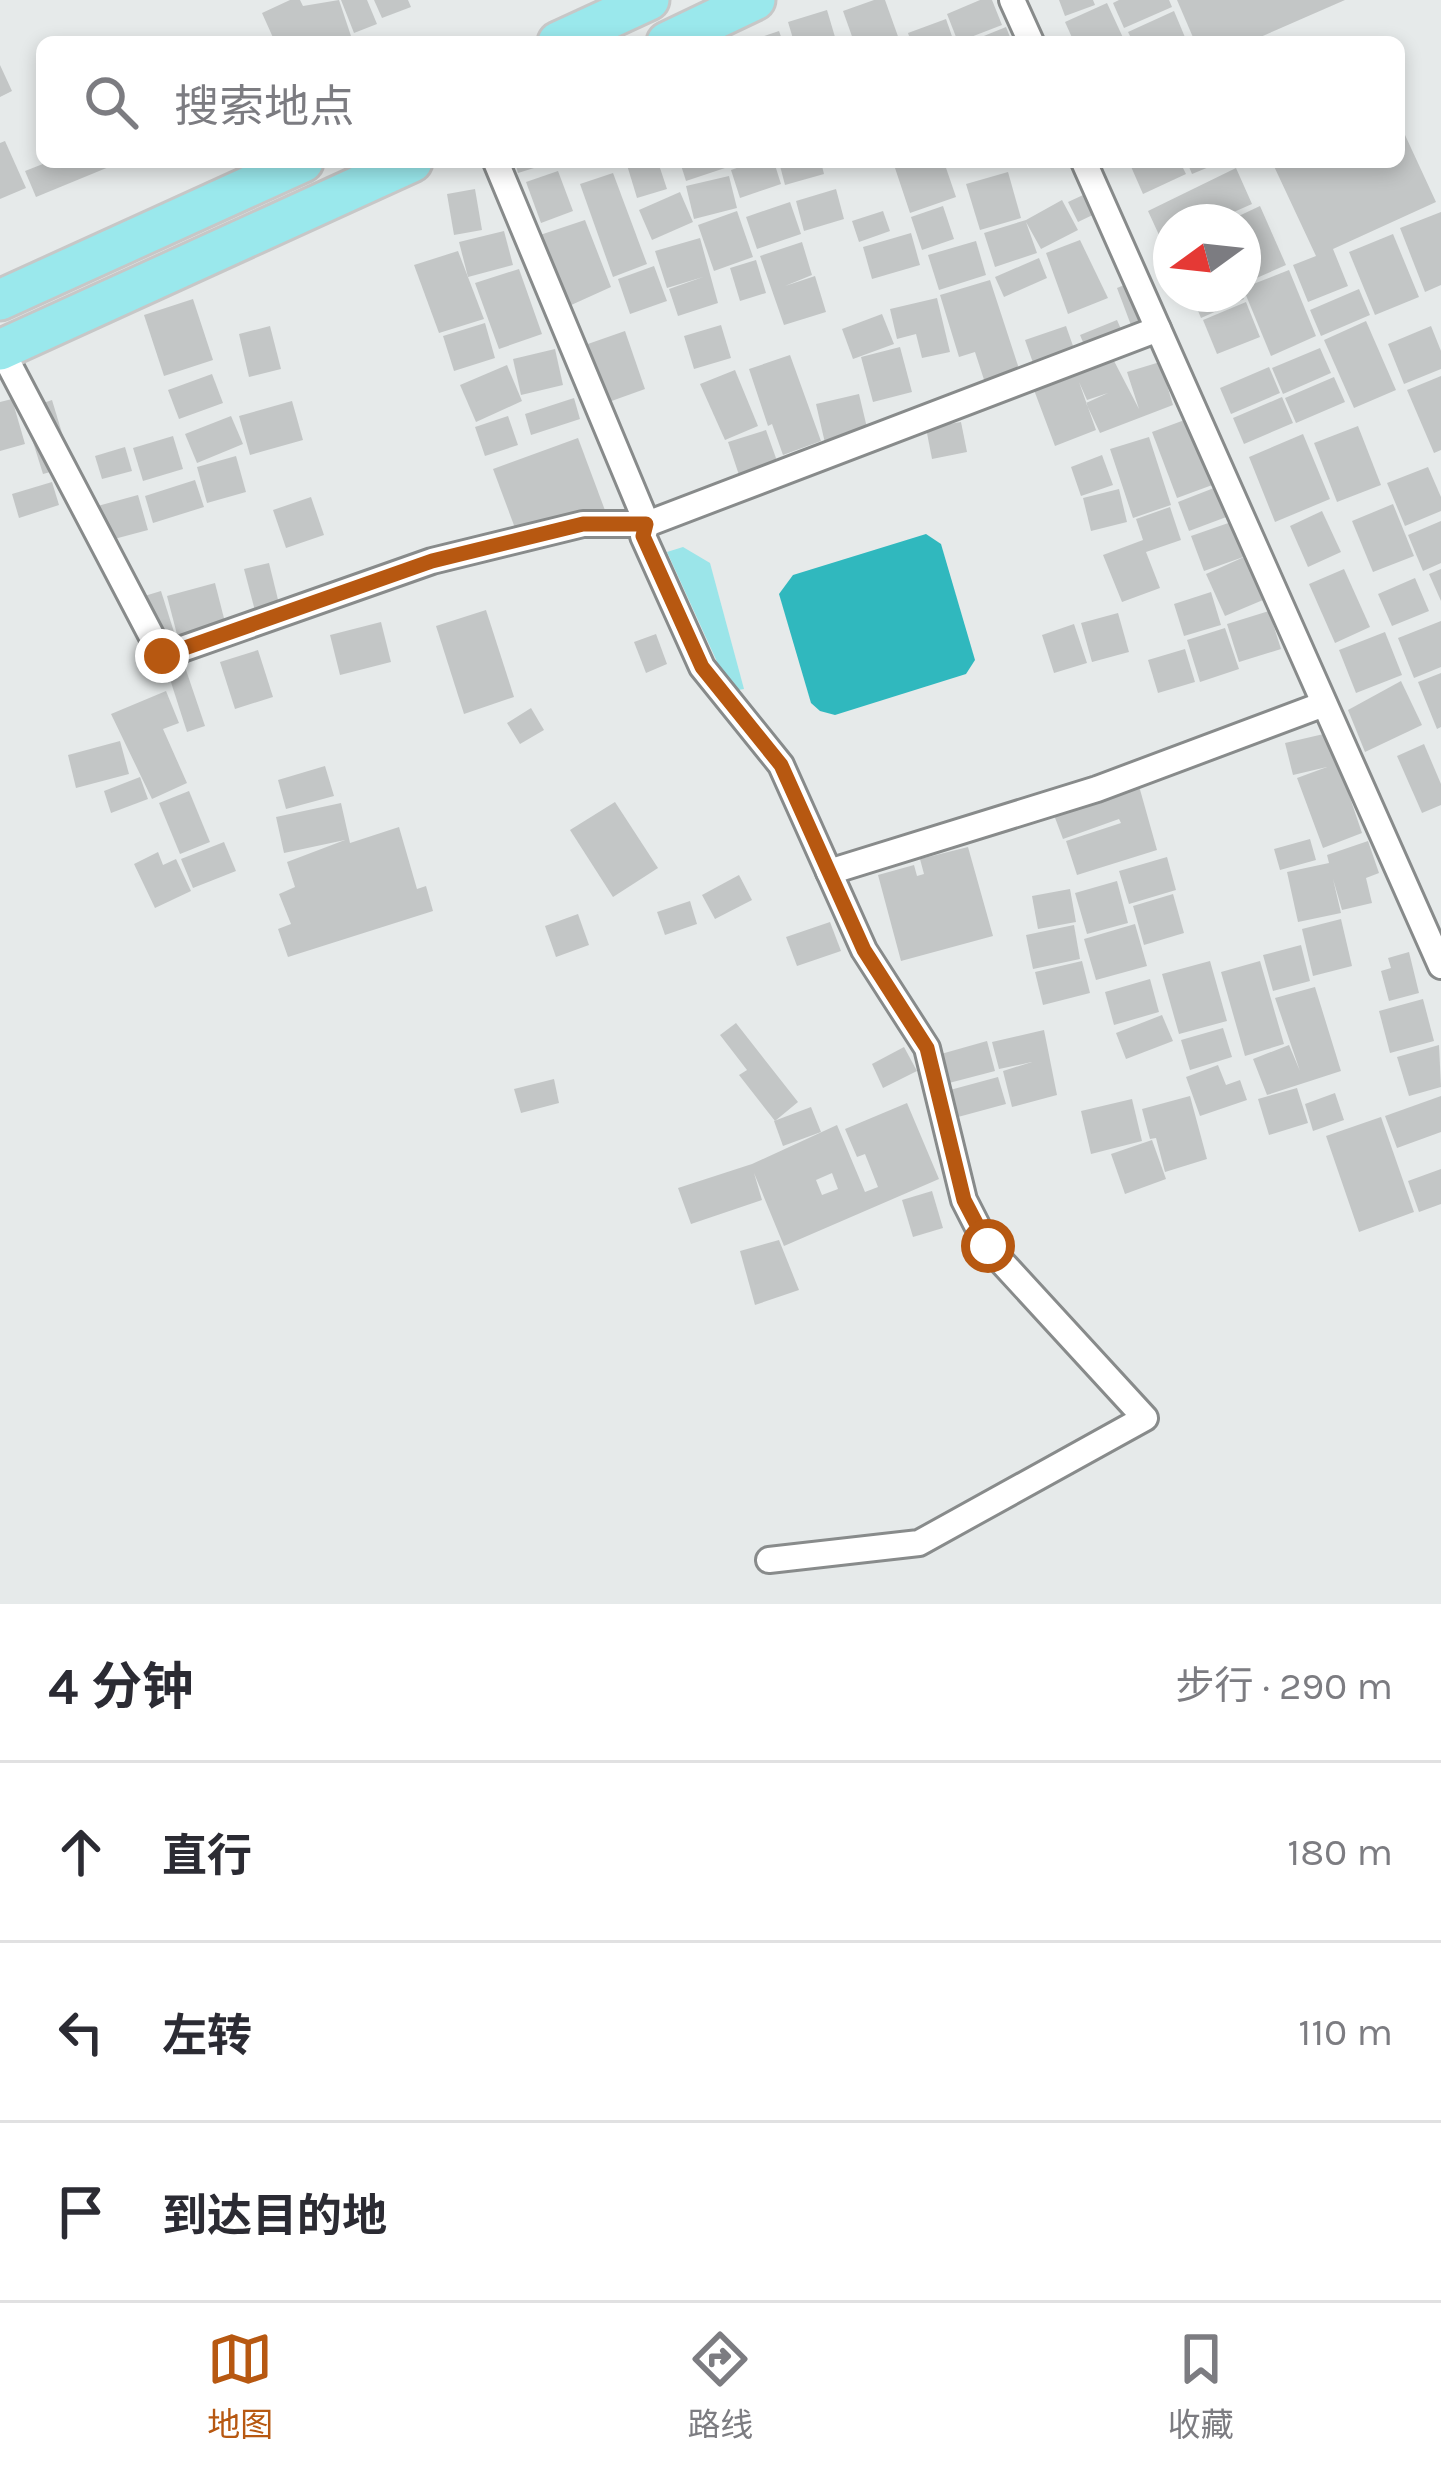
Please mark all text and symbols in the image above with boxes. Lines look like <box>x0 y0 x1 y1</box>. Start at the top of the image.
search box <box>36 36 1405 168</box>
icon: search <box>78 69 144 135</box>
text: 搜索地点 <box>174 81 354 133</box>
north arrow <box>1153 204 1261 312</box>
route end <box>135 629 189 683</box>
route start <box>961 1219 1015 1273</box>
text: 4 分钟 <box>48 1657 193 1717</box>
text: 步行 · 290 m <box>1175 1663 1393 1709</box>
icon: ahead <box>48 1819 114 1885</box>
text: 180 m <box>1287 1829 1393 1875</box>
text: 直行 <box>162 1830 252 1882</box>
icon: left <box>48 1999 114 2065</box>
text: 110 m <box>1298 2009 1393 2055</box>
text: 左转 <box>162 2010 252 2062</box>
icon: arrive <box>48 2179 114 2245</box>
text: 到达目的地 <box>162 2190 387 2242</box>
tab: 地图 <box>207 2326 273 2446</box>
tab: 路线 <box>687 2326 753 2446</box>
tab: 收藏 <box>1168 2326 1234 2446</box>

